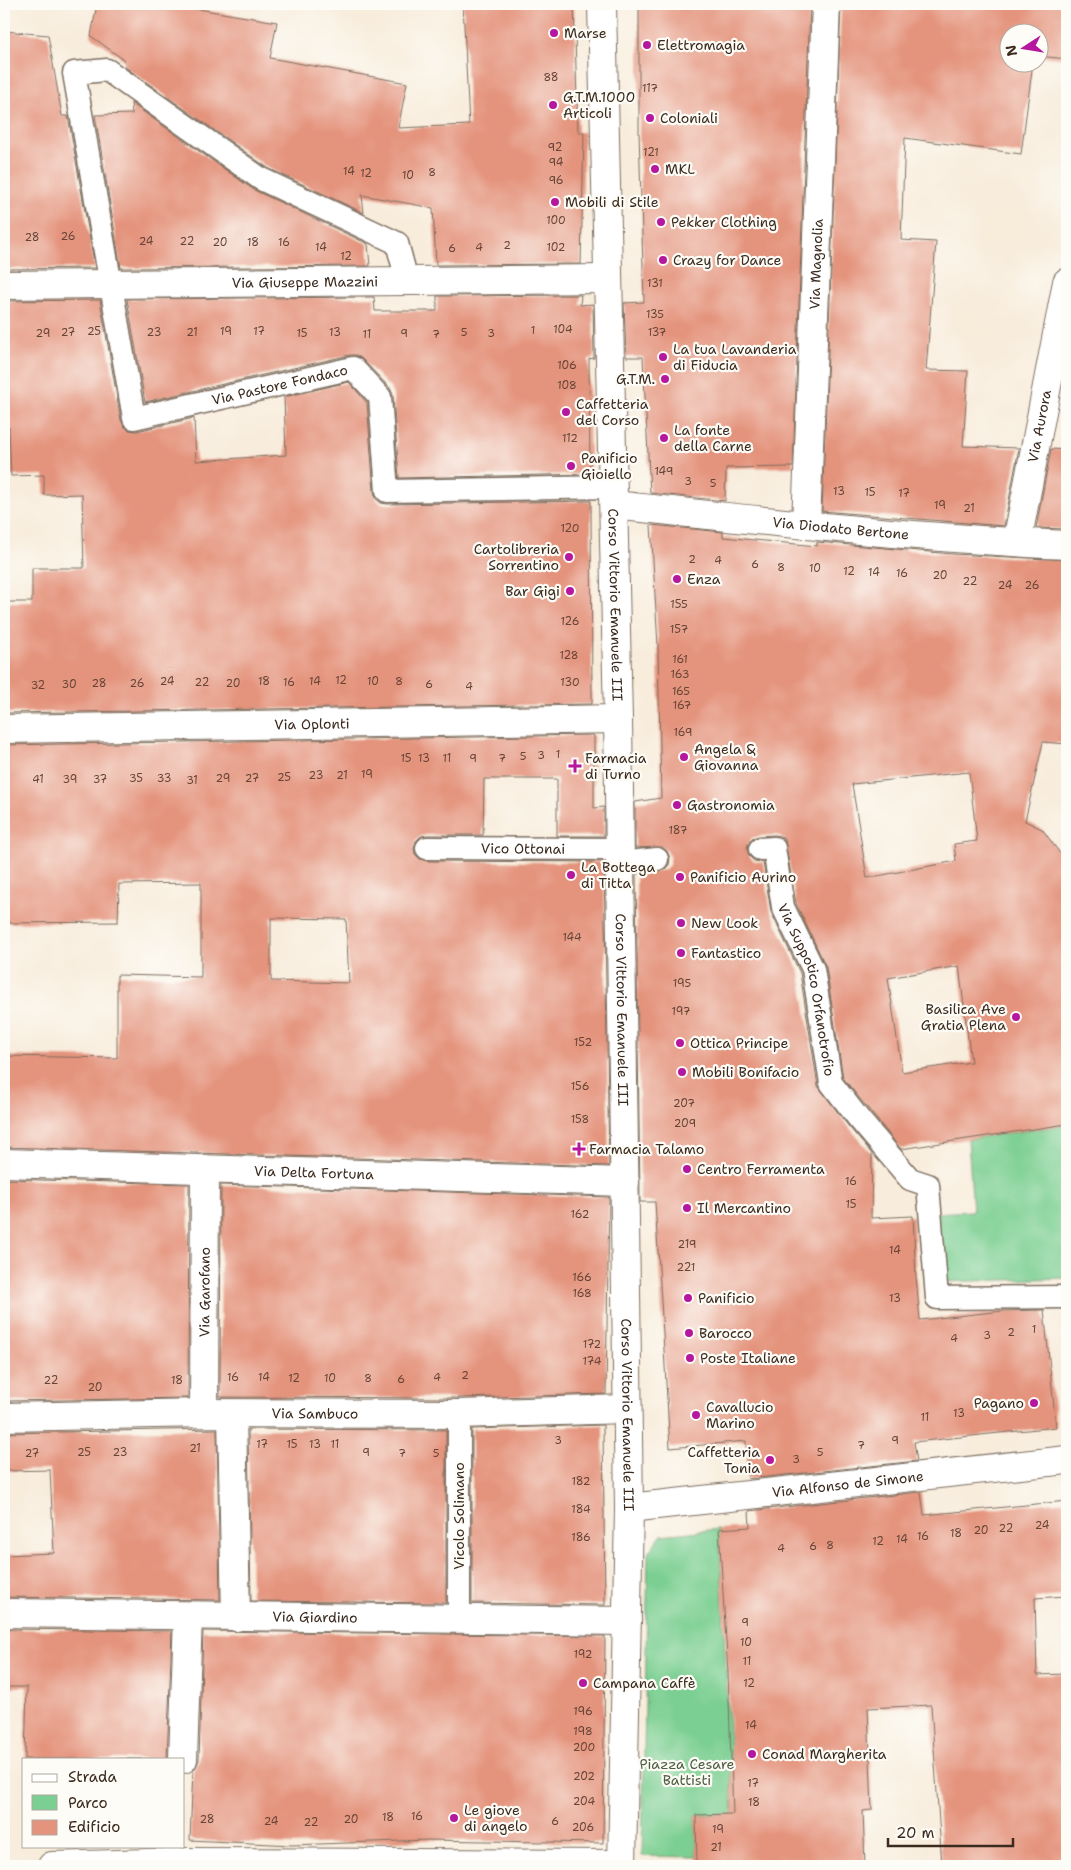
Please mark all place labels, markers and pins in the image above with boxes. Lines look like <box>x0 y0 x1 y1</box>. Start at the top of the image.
place label: Marse <box>564 24 607 42</box>
marker: Marse <box>548 27 560 39</box>
place label: Elettromagia <box>657 36 745 54</box>
marker: Elettromagia <box>641 39 653 51</box>
place label: G.T.M.1000 Articoli <box>563 88 635 122</box>
marker: G.T.M.1000 Articoli <box>547 99 559 111</box>
place label: Coloniali <box>660 109 718 127</box>
marker: Coloniali <box>644 112 656 124</box>
place label: MKL <box>665 160 695 178</box>
marker: MKL <box>649 163 661 175</box>
place label: Mobili di Stile <box>565 193 659 211</box>
marker: Mobili di Stile <box>549 196 561 208</box>
place label: Pekker Clothing <box>671 213 777 231</box>
marker: Pekker Clothing <box>655 216 667 228</box>
place label: Crazy for Dance <box>673 251 782 269</box>
marker: Crazy for Dance <box>657 254 669 266</box>
place label: La tua Lavanderia di Fiducia <box>673 340 797 374</box>
marker: La tua Lavanderia di Fiducia <box>657 351 669 363</box>
place label: G.T.M. <box>616 370 655 388</box>
marker: G.T.M. <box>659 373 671 385</box>
place label: Caffetteria del Corso <box>576 395 649 429</box>
marker: Caffetteria del Corso <box>560 406 572 418</box>
place label: La fonte della Carne <box>674 421 752 455</box>
marker: La fonte della Carne <box>658 432 670 444</box>
place label: Panificio Gioiello <box>581 449 637 483</box>
marker: Panificio Gioiello <box>565 460 577 472</box>
place label: Cartolibreria Sorrentino <box>474 540 559 574</box>
marker: Cartolibreria Sorrentino <box>563 551 575 563</box>
place label: Enza <box>687 570 721 588</box>
marker: Enza <box>671 573 683 585</box>
place label: Bar Gigi <box>505 582 560 600</box>
marker: Bar Gigi <box>564 585 576 597</box>
place label: Angela & Giovanna <box>694 740 759 774</box>
place label: Farmacia di Turno <box>585 749 647 783</box>
marker: Angela & Giovanna <box>678 751 690 763</box>
marker: Farmacia di Turno <box>569 760 581 772</box>
place label: Gastronomia <box>687 796 775 814</box>
marker: Gastronomia <box>671 799 683 811</box>
place label: La Bottega di Titta <box>581 858 655 892</box>
place label: Panificio Aurino <box>690 868 796 886</box>
marker: La Bottega di Titta <box>565 869 577 881</box>
marker: Panificio Aurino <box>674 871 686 883</box>
place label: New Look <box>691 914 758 932</box>
marker: New Look <box>675 917 687 929</box>
place label: Fantastico <box>691 944 761 962</box>
marker: Fantastico <box>675 947 687 959</box>
place label: Basilica Ave Gratia Plena <box>921 1000 1006 1034</box>
marker: Basilica Ave Gratia Plena <box>1010 1011 1022 1023</box>
place label: Ottica Principe <box>690 1034 789 1052</box>
marker: Ottica Principe <box>674 1037 686 1049</box>
place label: Mobili Bonifacio <box>692 1063 799 1081</box>
marker: Mobili Bonifacio <box>676 1066 688 1078</box>
place label: Farmacia Talamo <box>589 1140 704 1158</box>
marker: Farmacia Talamo <box>573 1143 585 1155</box>
place label: Centro Ferramenta <box>697 1160 825 1178</box>
marker: Centro Ferramenta <box>681 1163 693 1175</box>
place label: Il Mercantino <box>697 1199 791 1217</box>
marker: Il Mercantino <box>681 1202 693 1214</box>
place label: Panificio <box>698 1289 754 1307</box>
marker: Panificio <box>682 1292 694 1304</box>
place label: Barocco <box>699 1324 752 1342</box>
marker: Barocco <box>683 1327 695 1339</box>
place label: Poste Italiane <box>700 1349 796 1367</box>
marker: Poste Italiane <box>684 1352 696 1364</box>
place label: Pagano <box>974 1394 1024 1412</box>
marker: Pagano <box>1028 1397 1040 1409</box>
place label: Cavallucio Marino <box>706 1398 773 1432</box>
marker: Cavallucio Marino <box>690 1409 702 1421</box>
place label: Caffetteria Tonia <box>688 1443 760 1477</box>
marker: Caffetteria Tonia <box>764 1454 776 1466</box>
place label: Campana Caffè <box>593 1674 696 1692</box>
marker: Campana Caffè <box>577 1677 589 1689</box>
place label: Conad Margherita <box>762 1745 887 1763</box>
marker: Conad Margherita <box>746 1748 758 1760</box>
place label: Le giove di angelo <box>464 1801 528 1835</box>
marker: Le giove di angelo <box>448 1812 460 1824</box>

